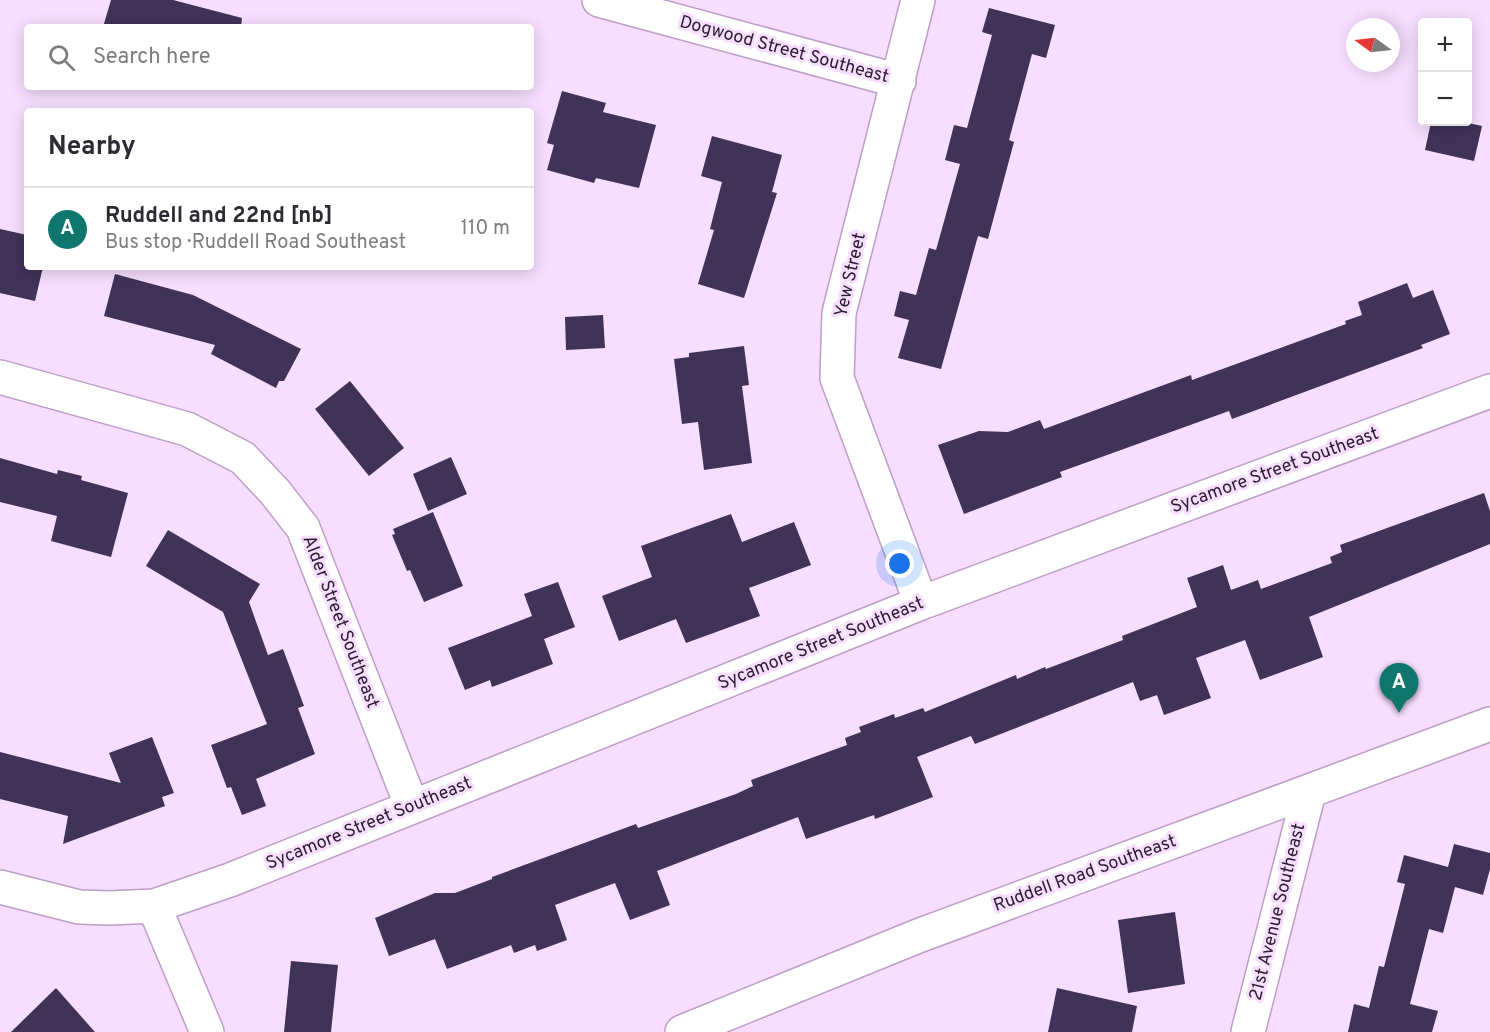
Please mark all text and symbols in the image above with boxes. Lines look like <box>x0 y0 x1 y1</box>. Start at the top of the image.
street label: Dogwood Street Southeast <box>677 11 891 89</box>
north arrow <box>1346 18 1400 72</box>
map controls <box>1418 18 1472 126</box>
button: + <box>1418 18 1472 72</box>
search box <box>24 24 534 90</box>
icon: search <box>45 41 78 74</box>
text: Search here <box>93 44 211 71</box>
button: − <box>1418 72 1472 126</box>
text: Nearby <box>48 131 136 164</box>
text: Ruddell and 22nd [nb] <box>105 203 333 230</box>
text: A <box>60 216 75 242</box>
text: 110 m <box>461 216 510 242</box>
text: Bus stop · Ruddell Road Southeast <box>105 230 406 256</box>
street label: Yew Street <box>830 231 872 319</box>
street label: Sycamore Street Southeast <box>1168 423 1382 519</box>
street label: Alder Street Southeast <box>296 532 384 712</box>
your location <box>885 549 914 578</box>
street label: Sycamore Street Southeast <box>715 592 927 696</box>
pin: A <box>1380 664 1418 713</box>
street label: Sycamore Street Southeast <box>263 772 475 876</box>
street label: 21st Avenue Southeast <box>1245 821 1311 1003</box>
street label: Ruddell Road Southeast <box>990 830 1180 918</box>

